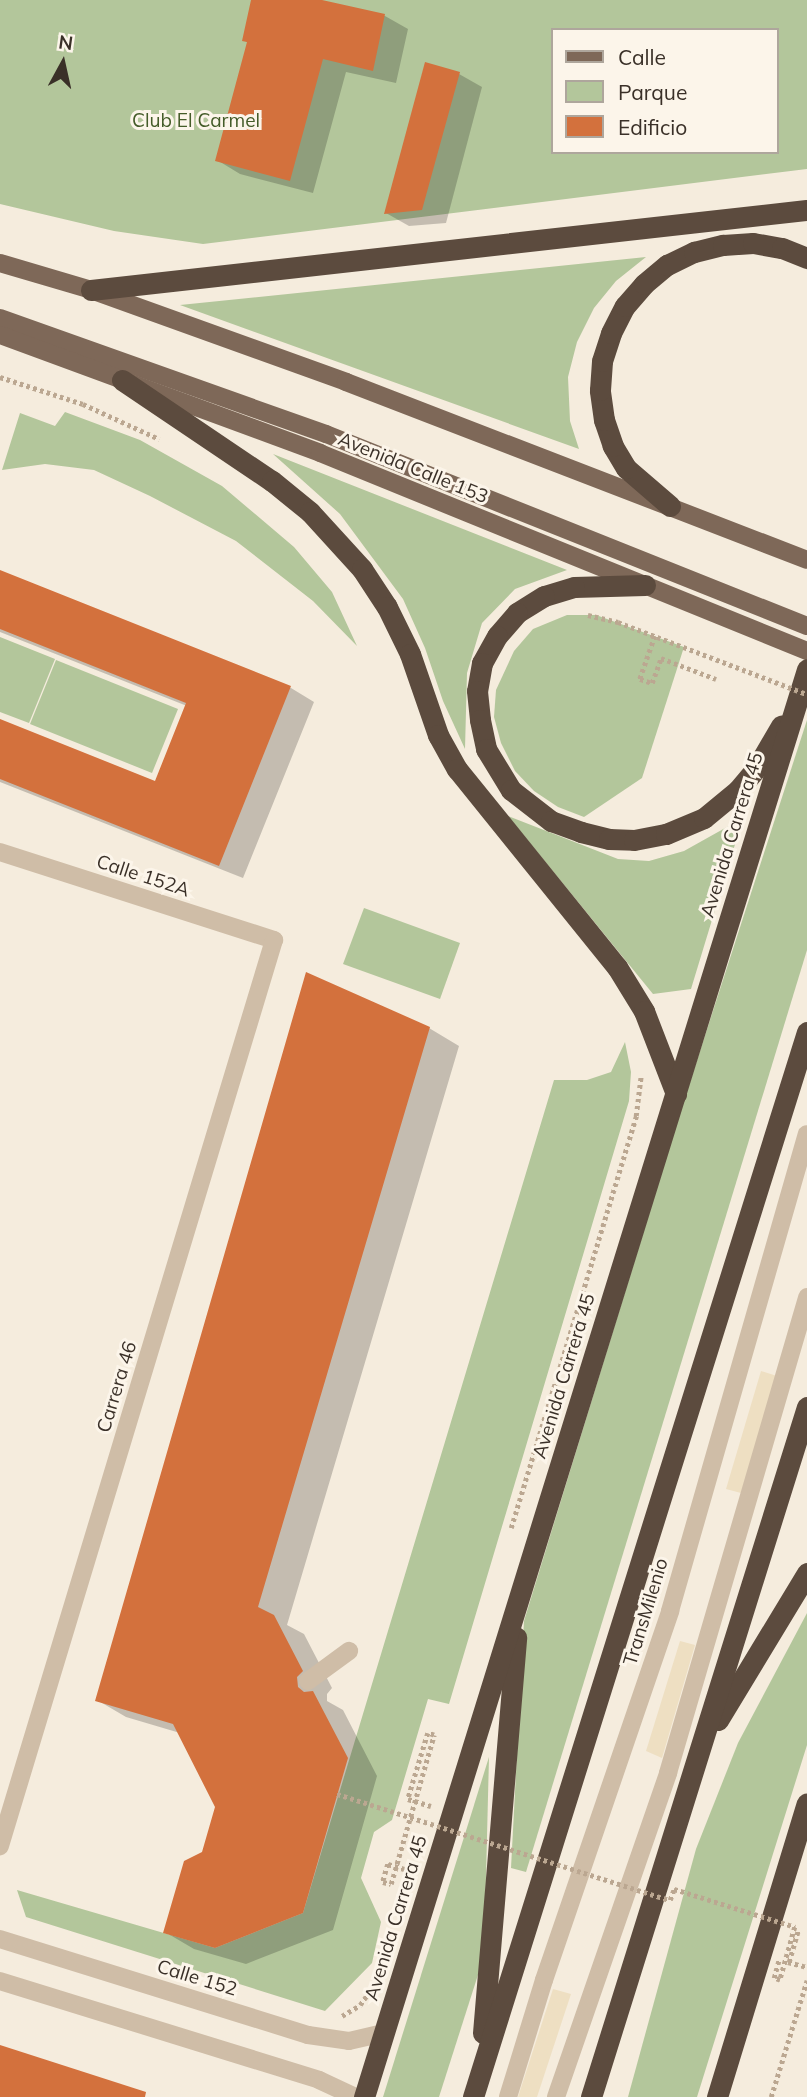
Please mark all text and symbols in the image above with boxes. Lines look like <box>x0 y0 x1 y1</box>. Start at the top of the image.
north arrow <box>28 28 98 98</box>
legend <box>552 28 779 154</box>
text: N <box>57 29 75 55</box>
text: Calle <box>618 44 666 70</box>
text: Parque <box>618 79 687 105</box>
park label: Club El Carmel <box>132 110 260 132</box>
text: Edificio <box>618 114 687 140</box>
street label: Avenida Calle 153 <box>335 428 491 508</box>
street label: Avenida Carrera 45 <box>696 750 768 920</box>
street label: Calle 152A <box>94 850 192 902</box>
street label: Avenida Carrera 45 <box>528 1291 600 1461</box>
street label: Carrera 46 <box>92 1339 142 1435</box>
street label: TransMilenio <box>619 1556 673 1668</box>
street label: Avenida Carrera 45 <box>360 1833 432 2003</box>
street label: Calle 152 <box>154 1955 240 2001</box>

